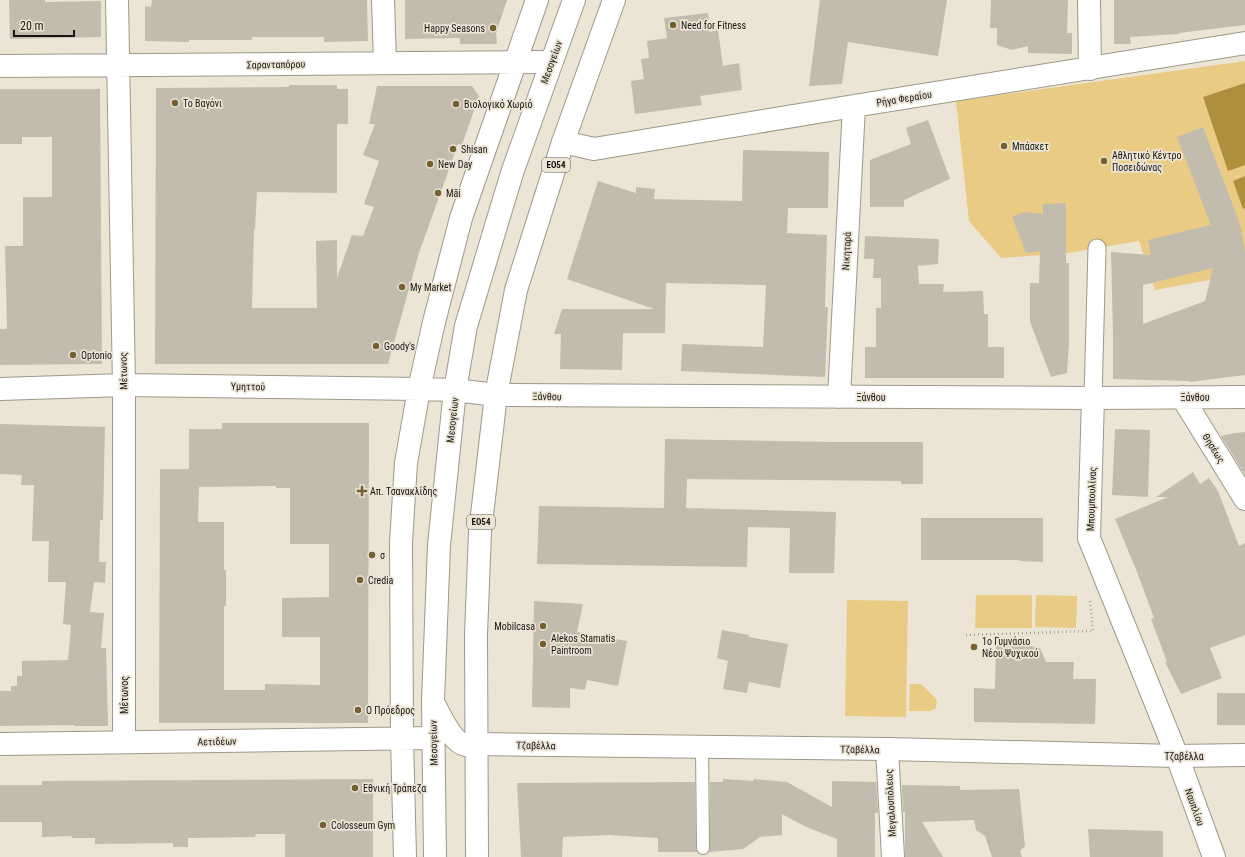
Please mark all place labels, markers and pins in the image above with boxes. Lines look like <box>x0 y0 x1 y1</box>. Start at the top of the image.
marker: Need for Fitness <box>668 20 678 30</box>
place label: Need for Fitness <box>681 20 747 31</box>
place label: Happy Seasons <box>424 23 485 34</box>
marker: Happy Seasons <box>488 23 498 33</box>
marker: Το Βαγόνι <box>170 98 180 108</box>
place label: Το Βαγόνι <box>183 98 222 109</box>
marker: Βιολογικό Χωριό <box>451 99 461 109</box>
place label: Βιολογικό Χωριό <box>464 99 533 110</box>
marker: Μπάσκετ <box>999 141 1009 151</box>
place label: Μπάσκετ <box>1012 141 1049 152</box>
marker: Shisan <box>448 144 458 154</box>
place label: Shisan <box>461 144 488 155</box>
place label: Αθλητικό Κέντρο Ποσειδώνας <box>1112 150 1182 174</box>
marker: Αθλητικό Κέντρο Ποσειδώνας <box>1099 156 1109 166</box>
marker: New Day <box>425 159 435 169</box>
place label: New Day <box>438 159 472 170</box>
marker: Māi <box>433 188 443 198</box>
place label: Māi <box>446 188 461 199</box>
marker: My Market <box>397 282 407 292</box>
place label: My Market <box>410 282 452 293</box>
marker: Goody's <box>371 341 381 351</box>
place label: Goody's <box>384 341 416 352</box>
marker: Optonio <box>68 350 78 360</box>
place label: Optonio <box>81 350 112 361</box>
marker: Απ. Τσανακλίδης <box>357 486 367 496</box>
place label: Απ. Τσανακλίδης <box>370 486 437 498</box>
marker: σ <box>367 550 377 560</box>
place label: σ <box>380 550 385 561</box>
marker: Credia <box>355 575 365 585</box>
place label: Credia <box>368 575 394 586</box>
place label: Mobilcasa <box>494 621 535 632</box>
marker: Mobilcasa <box>538 621 548 631</box>
place label: Alekos Stamatis Paintroom <box>551 633 616 656</box>
place label: 1ο Γυμνάσιο Νέου Ψυχικού <box>982 636 1039 659</box>
marker: Alekos Stamatis Paintroom <box>538 639 548 649</box>
marker: 1ο Γυμνάσιο Νέου Ψυχικού <box>969 642 979 652</box>
marker: Ο Πρόεδρος <box>353 705 363 715</box>
place label: Ο Πρόεδρος <box>366 705 415 717</box>
marker: Εθνική Τράπεζα <box>350 783 360 793</box>
place label: Εθνική Τράπεζα <box>363 783 426 795</box>
marker: Colosseum Gym <box>318 820 328 830</box>
place label: Colosseum Gym <box>331 820 395 831</box>

